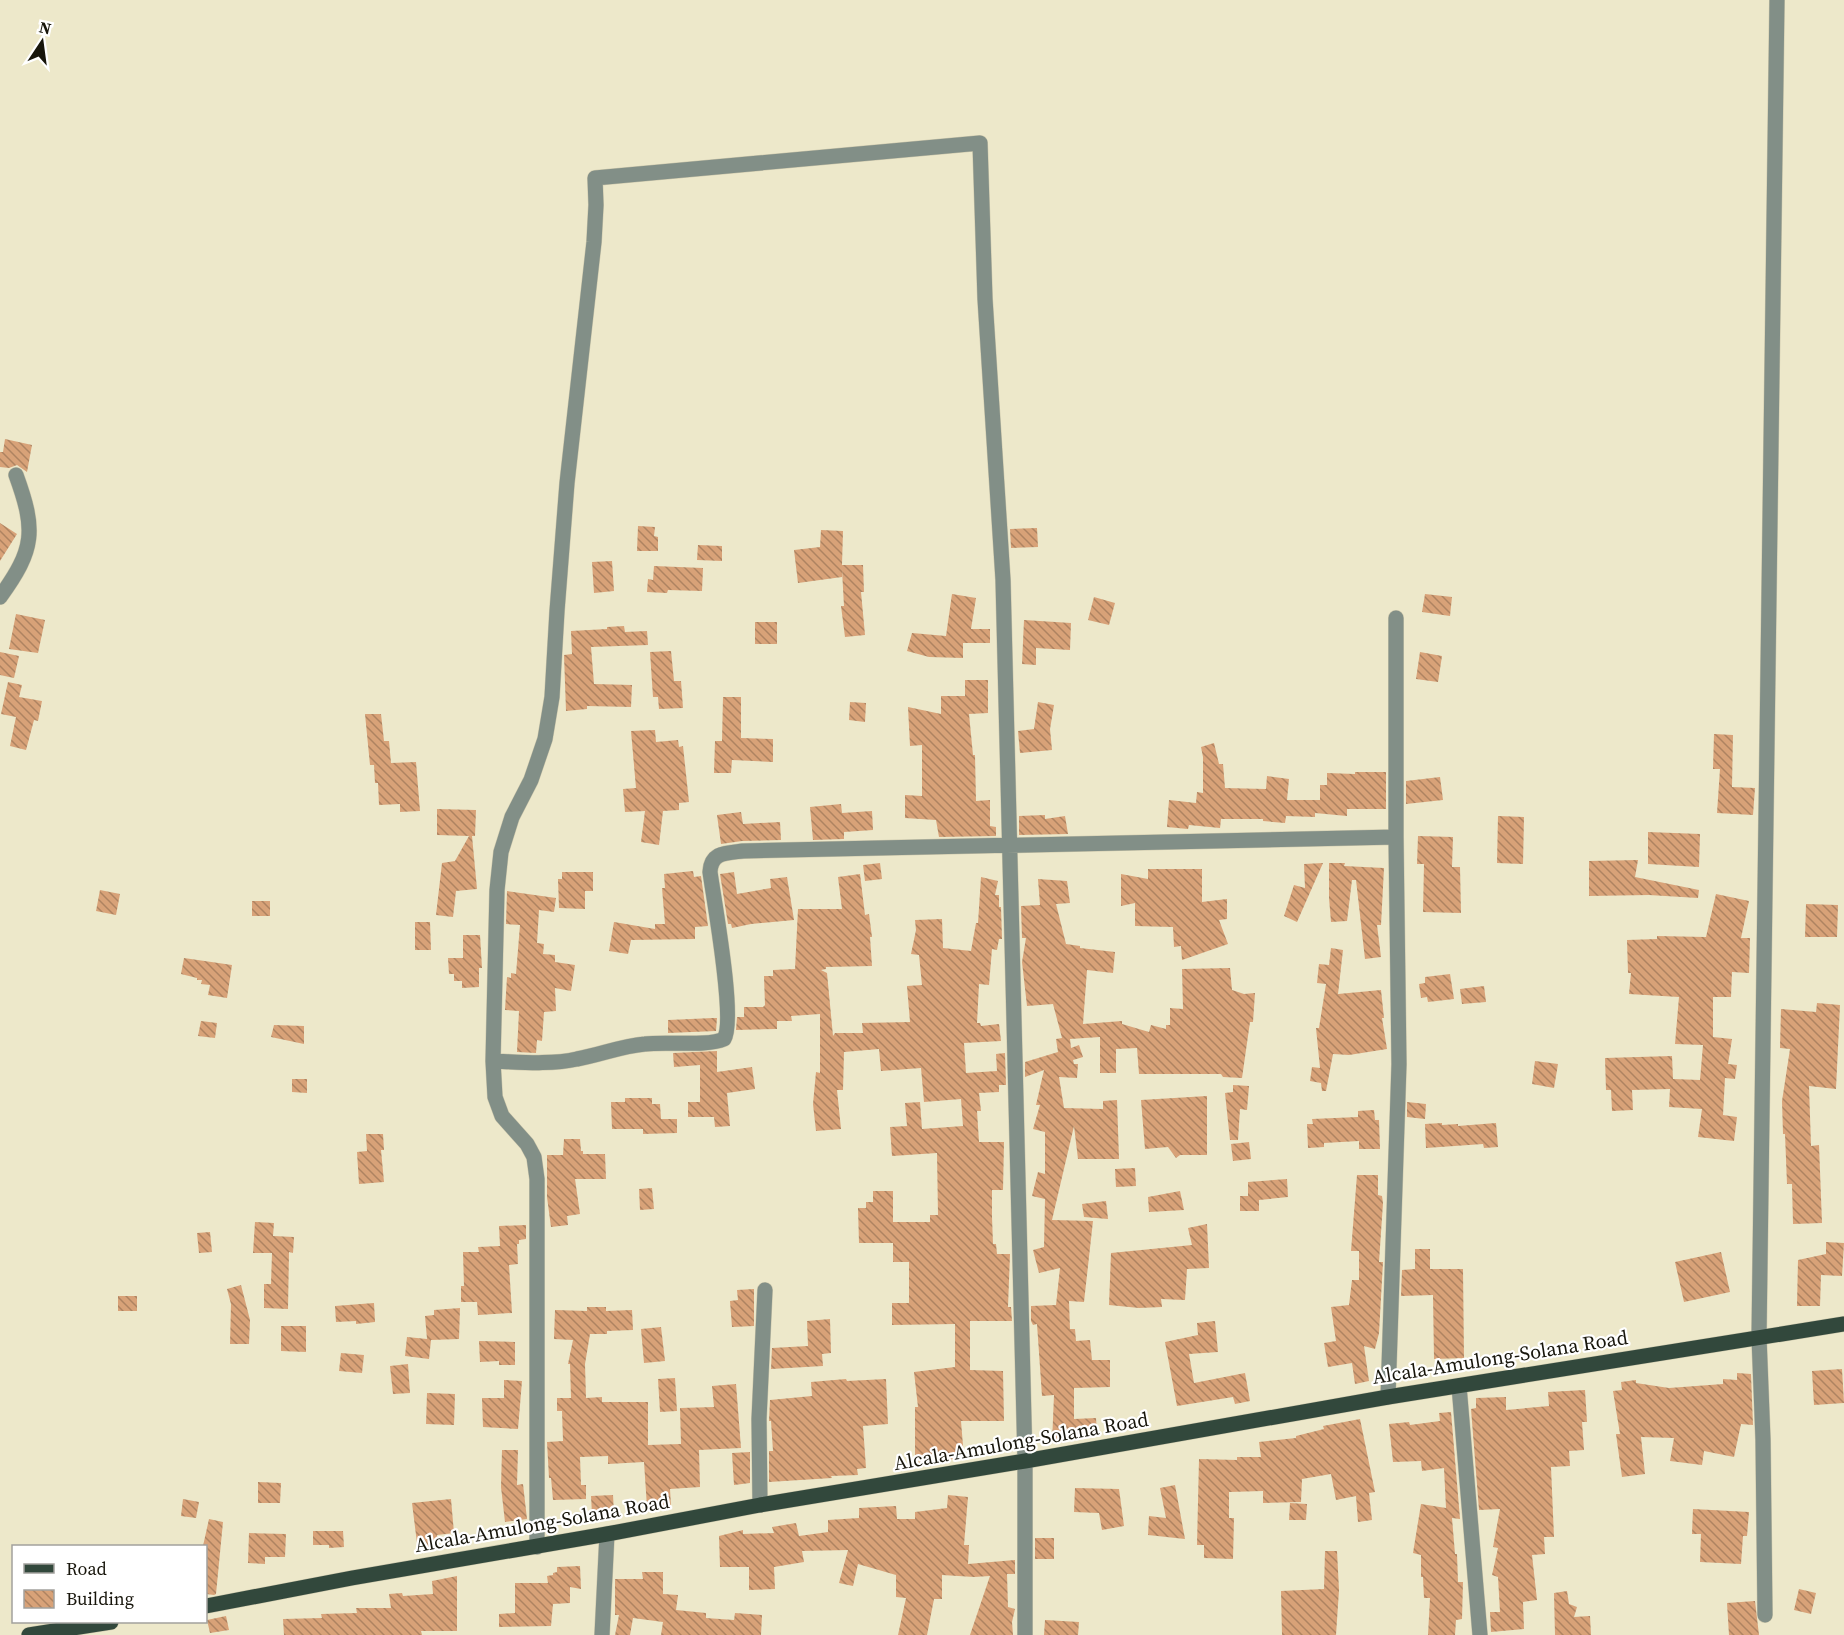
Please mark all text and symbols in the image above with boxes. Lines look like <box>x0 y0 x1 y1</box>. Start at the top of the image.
north arrow <box>12 12 72 72</box>
text: N <box>37 15 54 39</box>
street label: Alcala-Amulong-Solana Road <box>1370 1323 1630 1391</box>
street label: Alcala-Amulong-Solana Road <box>891 1405 1151 1477</box>
street label: Alcala-Amulong-Solana Road <box>412 1487 672 1559</box>
legend <box>12 1545 207 1623</box>
text: Road <box>66 1556 107 1581</box>
text: Building <box>66 1586 134 1611</box>

